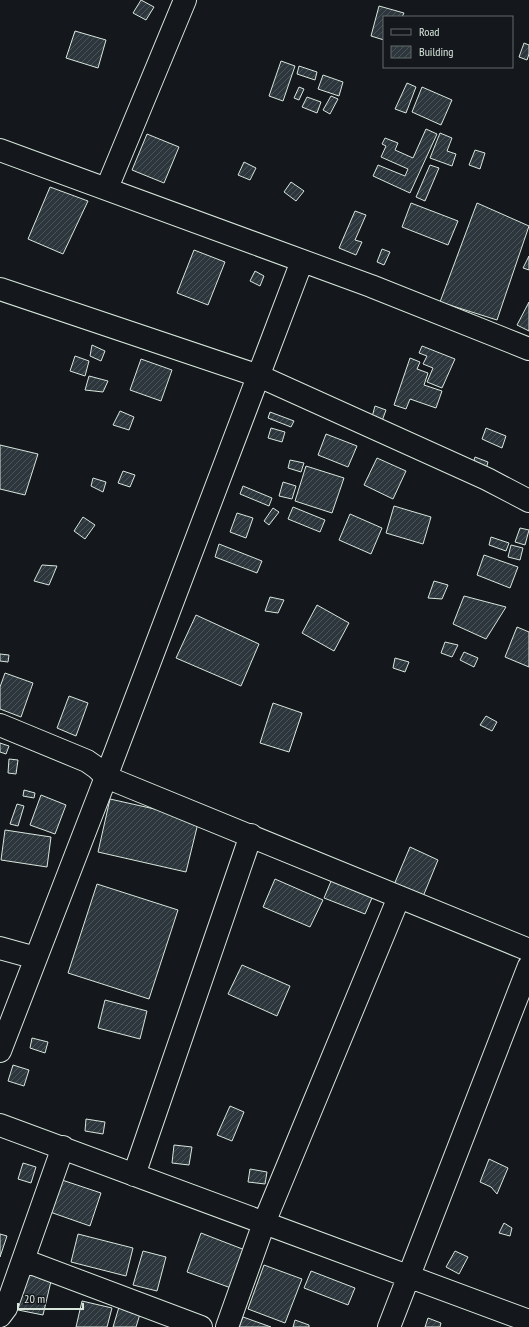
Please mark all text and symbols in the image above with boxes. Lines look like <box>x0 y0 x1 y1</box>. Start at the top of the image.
legend <box>383 16 513 68</box>
text: Road <box>419 24 439 39</box>
text: Building <box>419 44 454 59</box>
scale bar <box>18 1285 83 1311</box>
text: 20 m <box>24 1291 45 1306</box>

